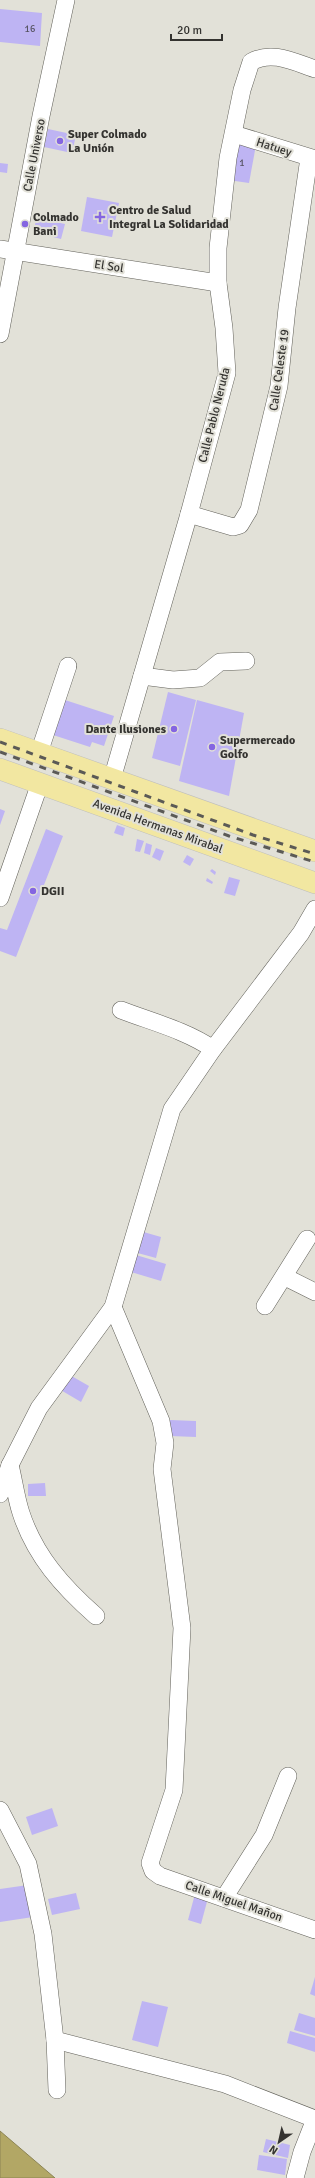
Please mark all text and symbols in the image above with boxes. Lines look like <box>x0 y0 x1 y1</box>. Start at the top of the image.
scale bar <box>171 16 222 42</box>
house number: 16 <box>25 23 35 35</box>
text: 20 m <box>177 23 202 38</box>
street label: Calle Universo <box>20 118 49 193</box>
place label: Super Colmado La Unión <box>68 127 147 156</box>
street label: Hatuey <box>254 135 294 160</box>
marker: Super Colmado La Unión <box>55 136 65 146</box>
house number: 1 <box>239 157 245 169</box>
place label: Centro de Salud Integral La Solidaridad <box>109 203 229 232</box>
place label: Colmado Bani <box>33 210 79 239</box>
marker: Centro de Salud Integral La Solidaridad <box>94 211 106 223</box>
marker: Colmado Bani <box>20 219 30 229</box>
street label: El Sol <box>93 257 125 276</box>
street label: Calle Celeste 19 <box>266 328 293 412</box>
street label: Calle Pablo Neruda <box>195 366 234 464</box>
place label: Dante Ilusiones <box>85 722 167 737</box>
marker: Dante Ilusiones <box>169 724 179 734</box>
place label: Supermercado Golfo <box>220 733 295 762</box>
marker: Supermercado Golfo <box>207 742 217 752</box>
street label: Avenida Hermanas Mirabal <box>91 796 225 857</box>
place label: DGII <box>41 884 64 899</box>
marker: DGII <box>28 886 38 896</box>
street label: Calle Miguel Mañon <box>183 1878 284 1925</box>
north arrow <box>259 2122 299 2162</box>
text: N <box>267 2142 280 2157</box>

